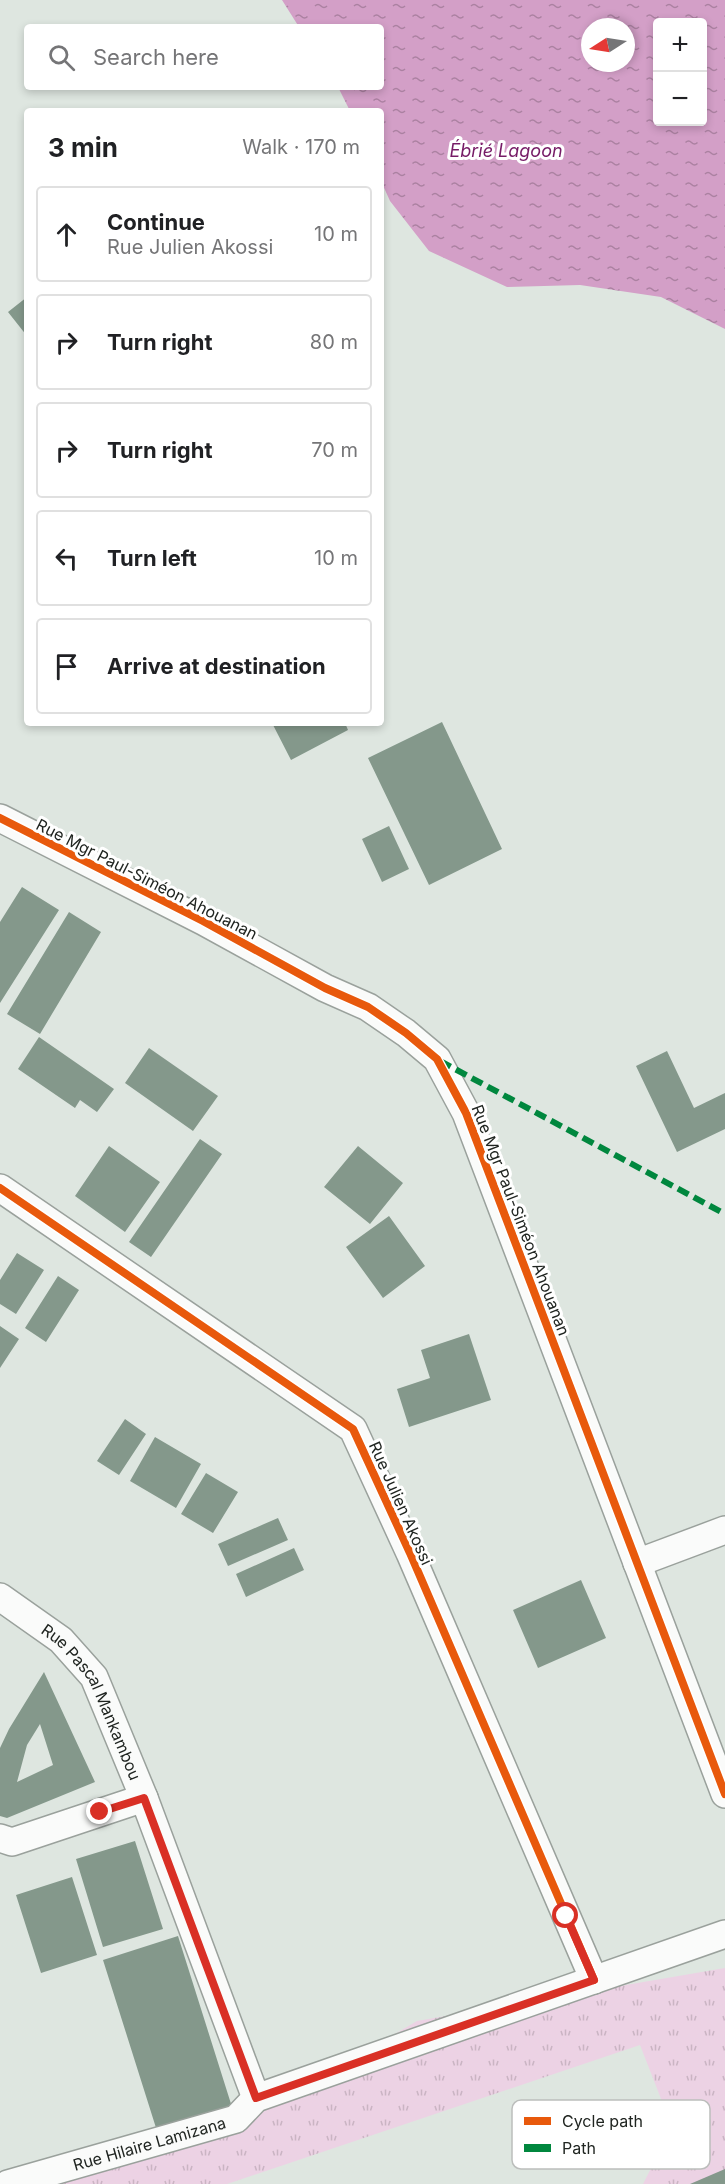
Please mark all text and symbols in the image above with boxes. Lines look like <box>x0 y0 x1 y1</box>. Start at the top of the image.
north arrow <box>581 18 635 72</box>
map controls <box>653 18 707 126</box>
button: + <box>653 18 707 72</box>
search box <box>24 24 384 90</box>
icon: search <box>45 41 78 74</box>
text: Search here <box>93 44 219 70</box>
button: − <box>653 72 707 126</box>
text: 3 min <box>48 132 118 163</box>
text: Walk · 170 m <box>242 135 360 159</box>
water label: Ébrié Lagoon <box>449 139 563 161</box>
text: Continue <box>107 209 205 235</box>
icon: ahead <box>50 218 83 251</box>
text: 10 m <box>314 222 358 246</box>
text: Rue Julien Akossi <box>107 235 273 259</box>
icon: right <box>50 326 83 359</box>
text: Turn right <box>107 329 213 355</box>
text: 80 m <box>310 330 358 354</box>
icon: right <box>50 434 83 467</box>
text: Turn right <box>107 437 213 463</box>
text: 70 m <box>311 438 358 462</box>
icon: left <box>50 542 83 575</box>
text: Turn left <box>107 545 197 571</box>
text: 10 m <box>314 546 358 570</box>
icon: arrive <box>50 650 83 683</box>
text: Arrive at destination <box>107 653 326 679</box>
street label: Rue Mgr Paul-Siméon Ahouanan <box>33 814 261 944</box>
street label: Rue Mgr Paul-Siméon Ahouanan <box>468 1102 574 1338</box>
street label: Rue Julien Akossi <box>365 1438 437 1568</box>
street label: Rue Pascal Mankambou <box>38 1620 145 1783</box>
route end <box>86 1798 112 1824</box>
route start <box>552 1902 578 1928</box>
legend <box>512 2100 710 2169</box>
text: Cycle path <box>562 2111 643 2131</box>
street label: Rue Hilaire Lamizana <box>71 2112 228 2175</box>
text: Path <box>562 2138 596 2158</box>

